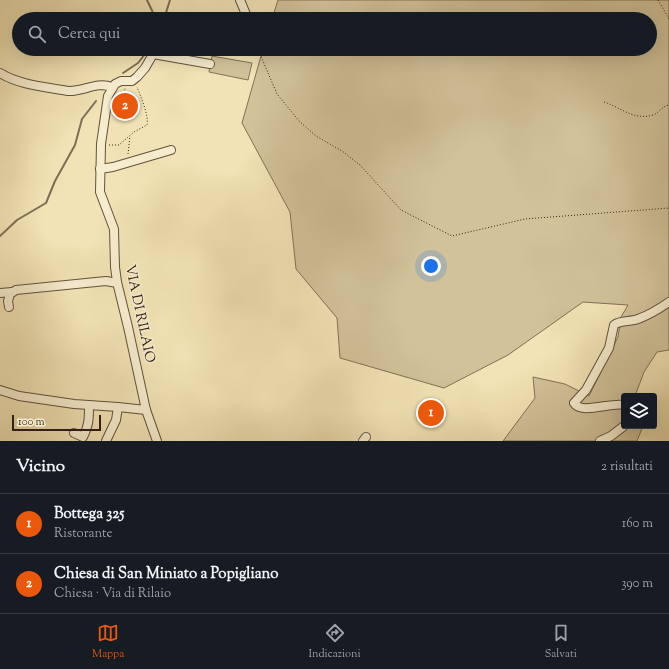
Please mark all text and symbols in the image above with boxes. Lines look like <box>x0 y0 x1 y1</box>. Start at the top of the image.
search box <box>12 12 657 56</box>
icon: search <box>26 23 48 45</box>
text: Cerca qui <box>58 24 120 45</box>
pin: 2 <box>112 91 138 121</box>
your location <box>421 256 441 276</box>
street label: VIA DI RILAIO <box>119 263 159 365</box>
map controls <box>621 393 657 429</box>
button: layers <box>621 393 657 429</box>
pin: 1 <box>418 398 444 428</box>
scale bar <box>12 413 101 432</box>
text: 100 m <box>18 414 45 430</box>
text: Vicino <box>16 455 65 479</box>
text: 2 risultati <box>601 458 653 476</box>
text: Bottega 325 <box>54 504 124 525</box>
text: 1 <box>27 515 31 533</box>
text: 160 m <box>622 515 653 533</box>
text: Ristorante <box>54 525 113 543</box>
text: Chiesa di San Miniato a Popigliano <box>54 564 279 585</box>
text: 2 <box>26 575 32 593</box>
text: 390 m <box>621 575 653 593</box>
text: Chiesa · Via di Rilaio <box>54 585 171 603</box>
tab: Mappa <box>92 622 124 662</box>
tab: Indicazioni <box>308 622 361 662</box>
tab: Salvati <box>545 622 577 662</box>

